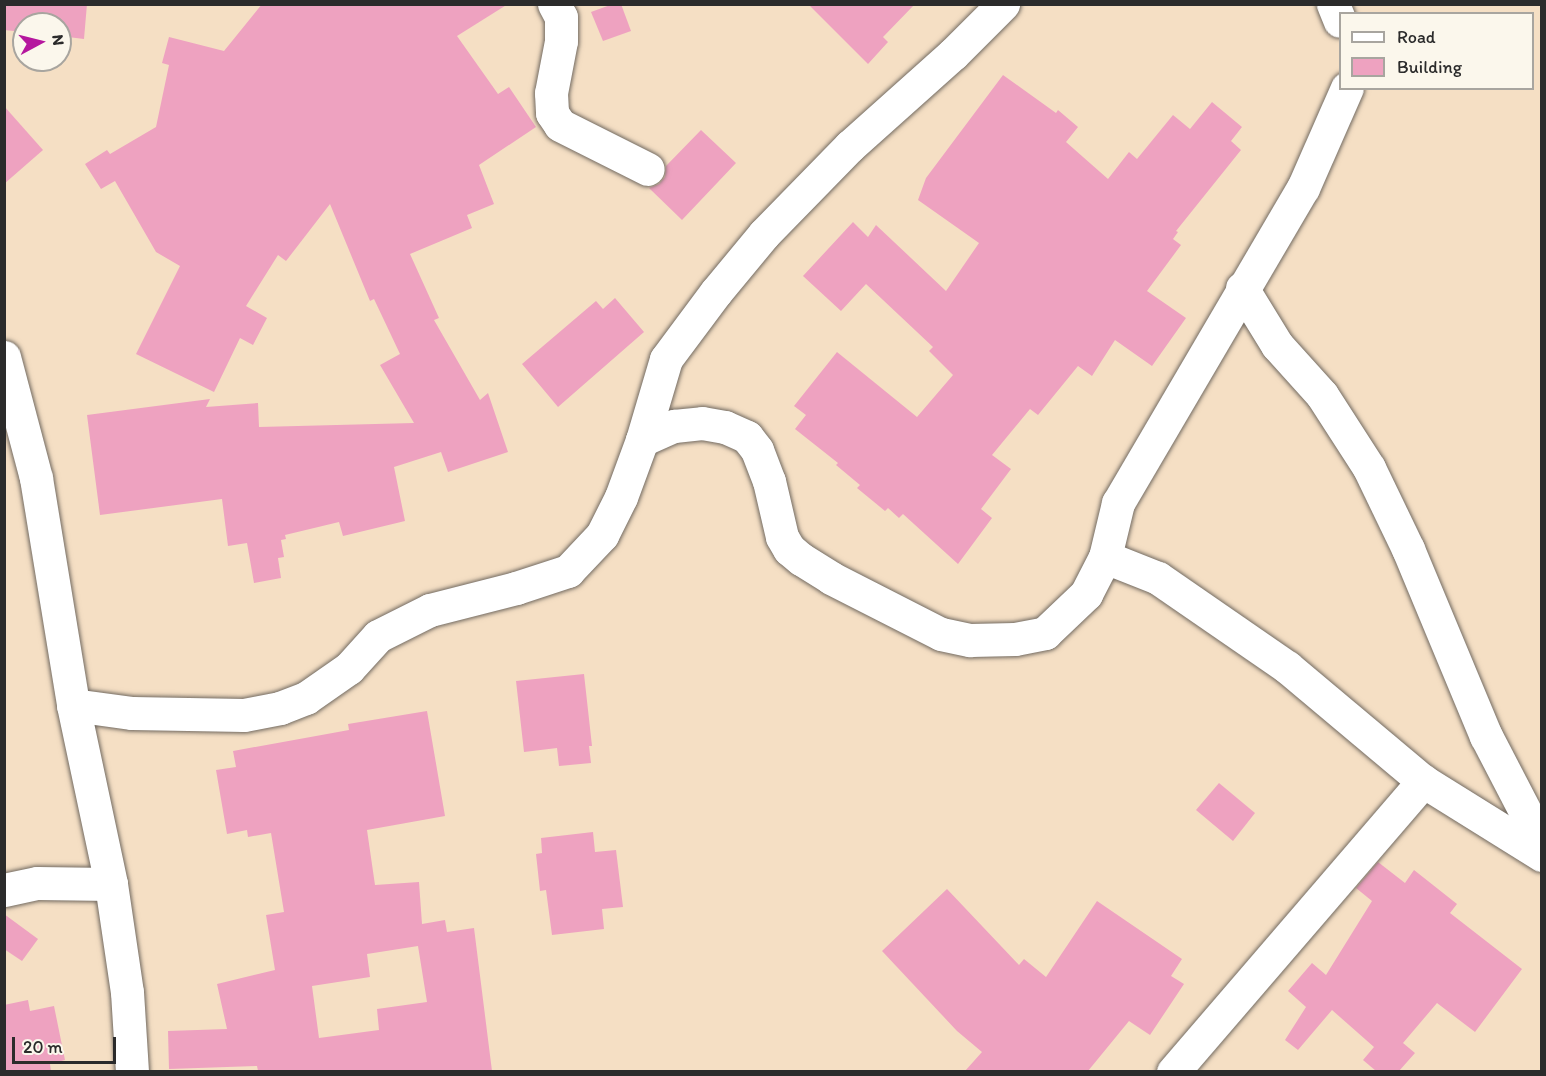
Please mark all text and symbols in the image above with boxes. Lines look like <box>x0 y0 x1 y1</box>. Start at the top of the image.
north arrow <box>12 12 72 72</box>
legend <box>1339 12 1534 90</box>
text: Road <box>1397 26 1436 48</box>
text: N <box>48 33 68 47</box>
text: Building <box>1397 56 1462 78</box>
scale bar <box>15 1025 118 1063</box>
text: 20 m <box>23 1036 63 1058</box>

